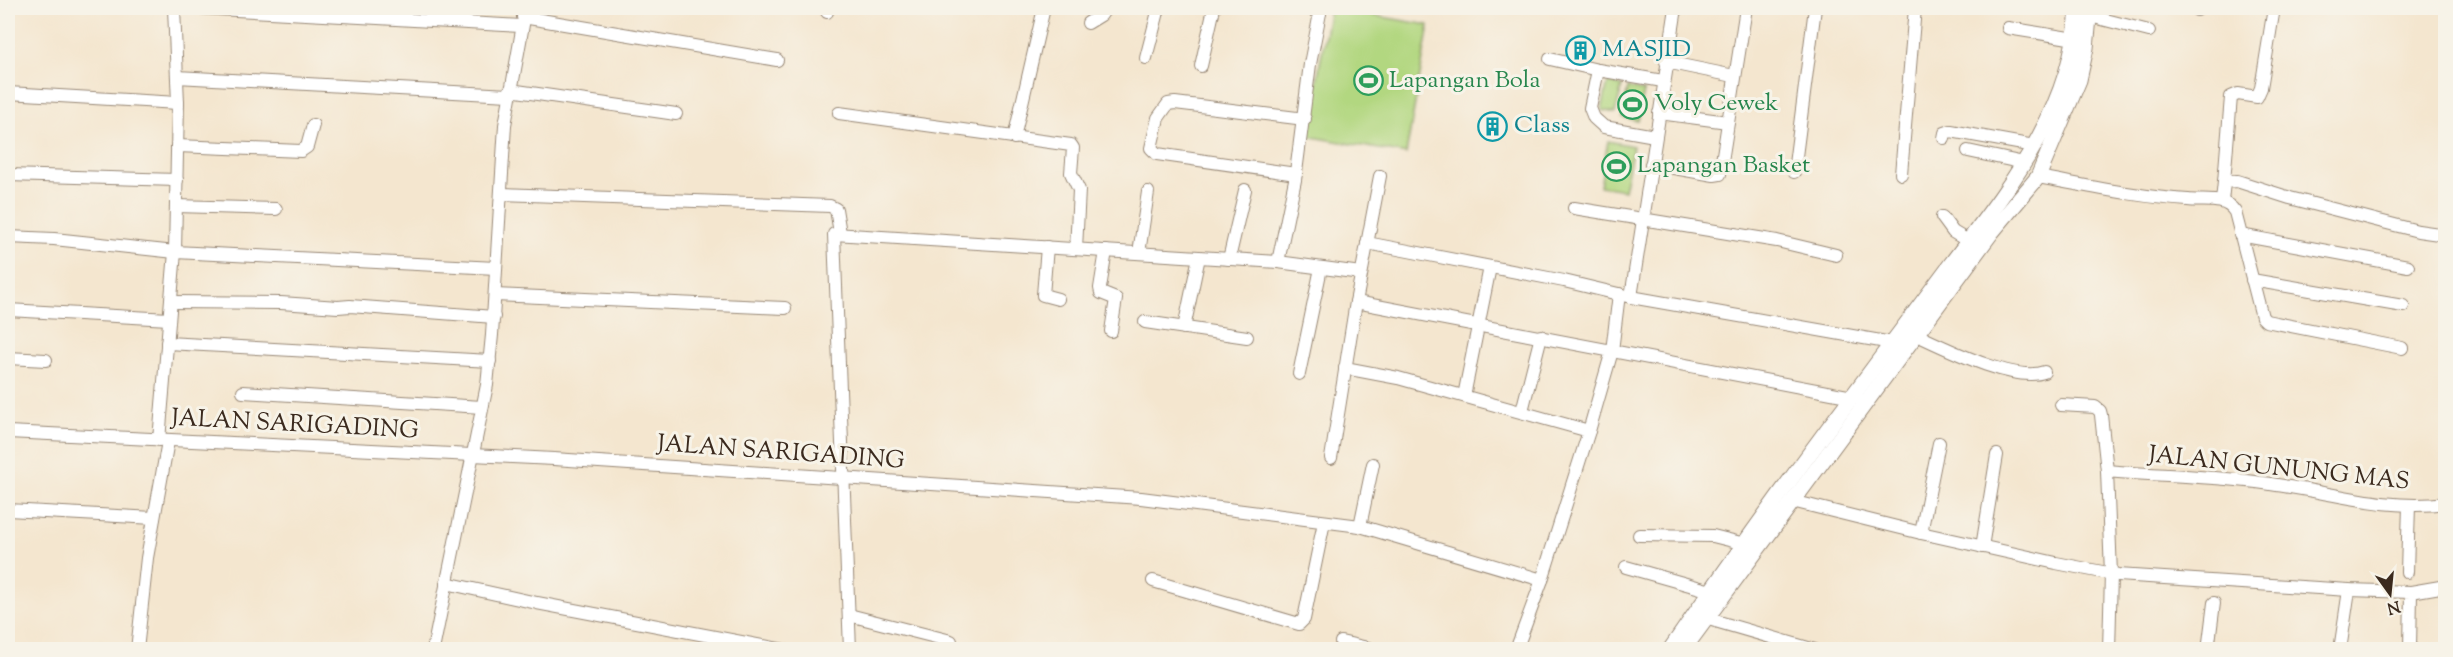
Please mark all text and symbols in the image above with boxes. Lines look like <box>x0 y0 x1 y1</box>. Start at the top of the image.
place label: MASJID <box>1602 33 1691 67</box>
building icon: MASJID <box>1565 34 1597 66</box>
place label: Lapangan Bola <box>1389 64 1541 98</box>
sports icon: Lapangan Bola <box>1352 65 1384 97</box>
place label: Voly Cewek <box>1654 87 1778 121</box>
sports icon: Voly Cewek <box>1617 88 1649 120</box>
place label: Class <box>1514 109 1570 143</box>
building icon: Class <box>1477 110 1509 142</box>
place label: Lapangan Basket <box>1637 149 1810 183</box>
sports icon: Lapangan Basket <box>1600 150 1632 182</box>
street label: JALAN SARIGADING <box>168 401 420 448</box>
street label: JALAN SARIGADING <box>654 427 906 479</box>
street label: JALAN GUNUNG MAS <box>2145 438 2411 500</box>
north arrow <box>2360 564 2420 624</box>
text: N <box>2384 593 2402 619</box>

